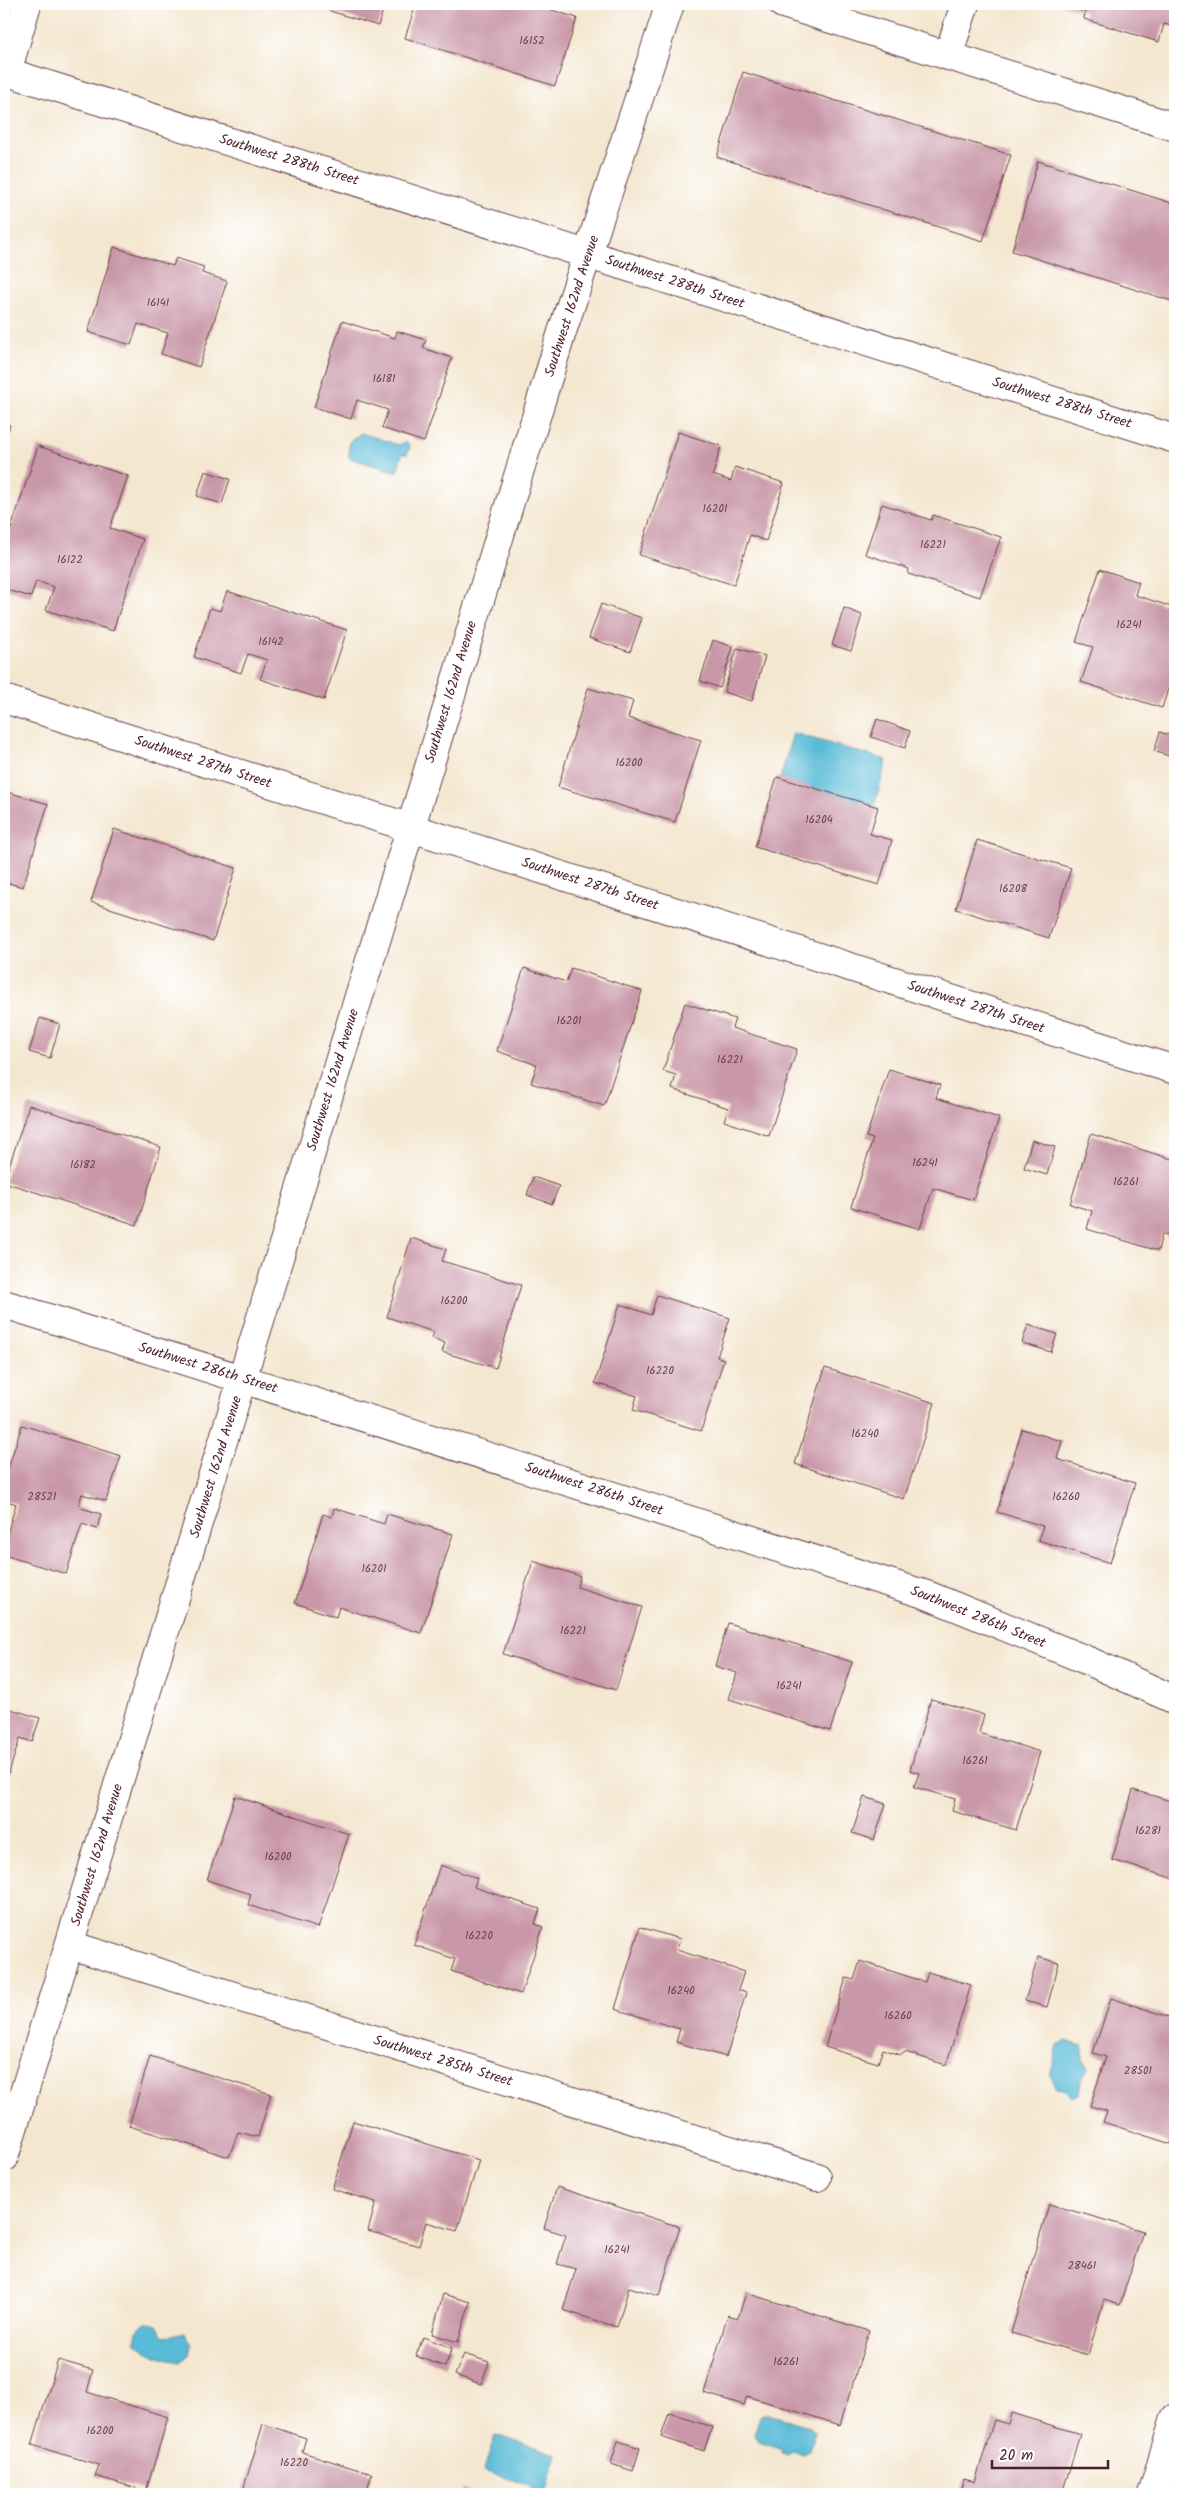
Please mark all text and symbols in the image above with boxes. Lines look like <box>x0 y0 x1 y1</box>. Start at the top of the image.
house number: 16152 <box>519 32 545 50</box>
street label: Southwest 288th Street <box>216 128 362 192</box>
street label: Southwest 162nd Avenue <box>539 232 606 380</box>
street label: Southwest 288th Street <box>603 249 748 315</box>
house number: 16141 <box>147 294 169 312</box>
house number: 16181 <box>372 370 396 388</box>
street label: Southwest 288th Street <box>989 371 1135 435</box>
house number: 16201 <box>703 500 727 518</box>
house number: 16221 <box>920 536 946 554</box>
house number: 16122 <box>57 551 83 569</box>
house number: 16241 <box>1116 616 1142 634</box>
street label: Southwest 162nd Avenue <box>419 617 483 766</box>
house number: 16142 <box>258 633 284 651</box>
street label: Southwest 287th Street <box>131 729 275 795</box>
house number: 16200 <box>616 754 643 772</box>
house number: 16204 <box>805 811 833 829</box>
street label: Southwest 287th Street <box>518 851 662 917</box>
house number: 16208 <box>999 880 1027 898</box>
street label: Southwest 287th Street <box>904 974 1048 1040</box>
street label: Southwest 162nd Avenue <box>301 1005 365 1154</box>
house number: 16201 <box>557 1012 581 1030</box>
house number: 16221 <box>717 1051 743 1069</box>
house number: 16241 <box>912 1154 938 1172</box>
house number: 16182 <box>70 1156 96 1174</box>
house number: 16261 <box>1113 1173 1139 1191</box>
house number: 16200 <box>441 1292 468 1310</box>
street label: Southwest 286th Street <box>136 1336 281 1400</box>
house number: 16220 <box>646 1362 674 1380</box>
street label: Southwest 162nd Avenue <box>184 1392 248 1541</box>
house number: 16240 <box>851 1425 879 1443</box>
street label: Southwest 286th Street <box>522 1456 667 1522</box>
house number: 28521 <box>28 1488 56 1506</box>
house number: 16260 <box>1052 1488 1080 1506</box>
house number: 16201 <box>362 1560 386 1578</box>
street label: Southwest 286th Street <box>907 1580 1050 1654</box>
house number: 16221 <box>560 1622 586 1640</box>
house number: 16241 <box>776 1677 802 1695</box>
house number: 16261 <box>962 1752 988 1770</box>
street label: Southwest 162nd Avenue <box>65 1780 129 1929</box>
house number: 16281 <box>1135 1822 1161 1840</box>
house number: 16200 <box>265 1848 292 1866</box>
house number: 16220 <box>465 1927 493 1945</box>
house number: 16240 <box>667 1982 695 2000</box>
house number: 16260 <box>884 2007 912 2025</box>
street label: Southwest 285th Street <box>371 2029 516 2093</box>
house number: 28501 <box>1124 2062 1152 2080</box>
house number: 16241 <box>604 2241 630 2259</box>
house number: 28461 <box>1068 2257 1096 2275</box>
house number: 16261 <box>773 2353 799 2371</box>
house number: 16200 <box>87 2422 114 2440</box>
scale bar <box>992 2438 1108 2470</box>
text: 20 m <box>999 2444 1033 2468</box>
house number: 16220 <box>280 2454 308 2472</box>

